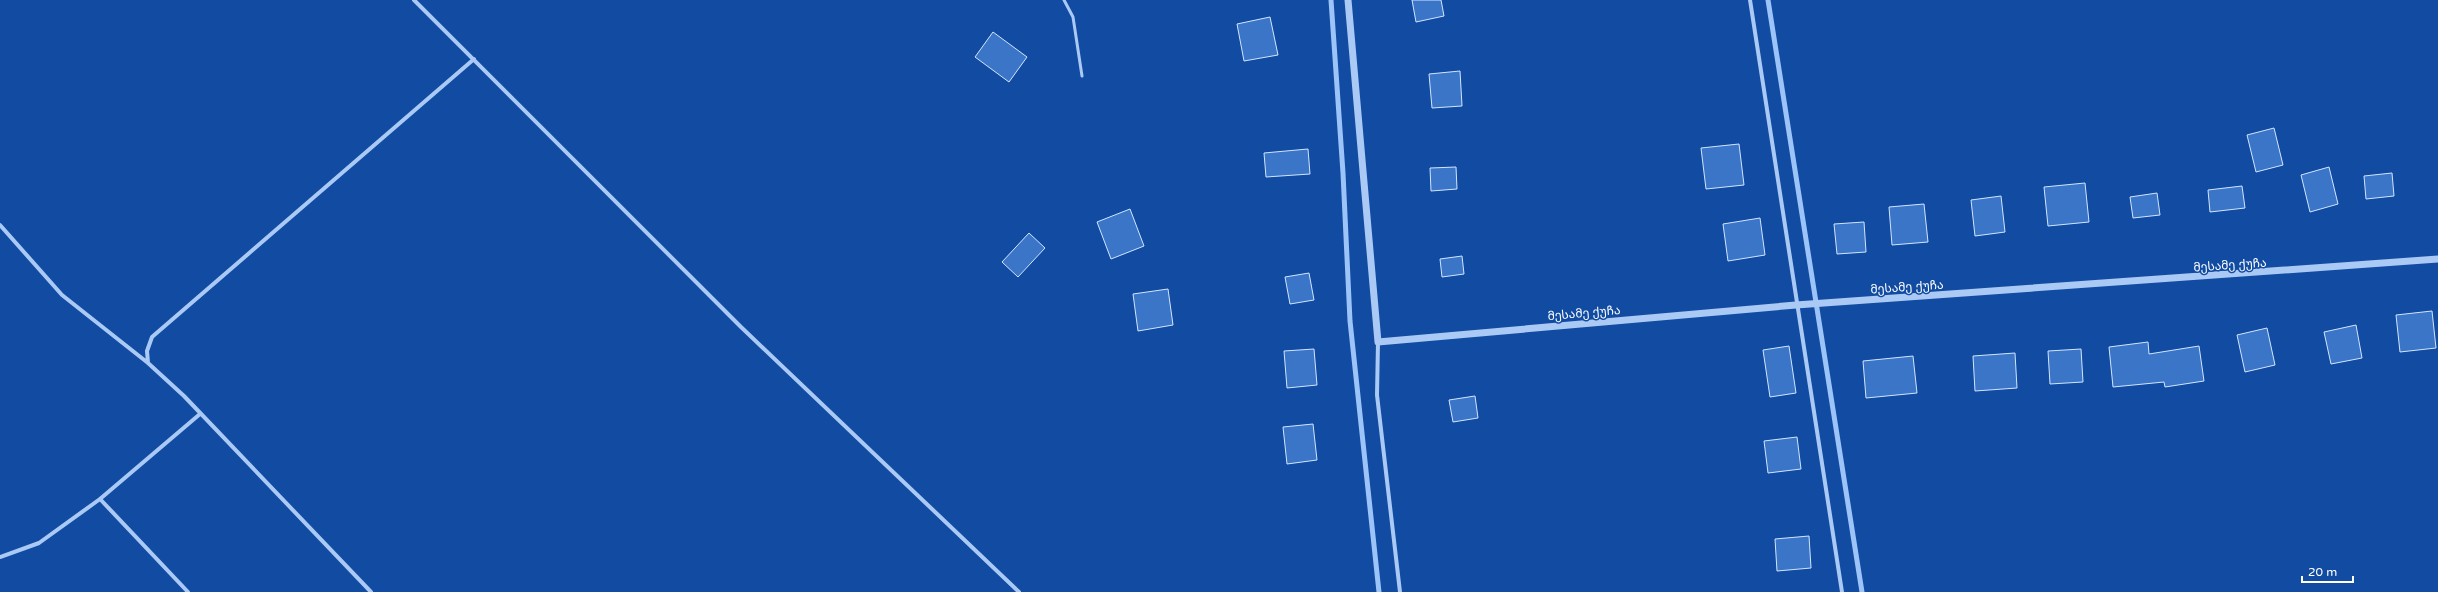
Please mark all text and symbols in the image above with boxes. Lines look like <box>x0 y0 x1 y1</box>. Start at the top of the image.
street label: მესამე ქუჩა <box>2193 255 2267 275</box>
street label: მესამე ქუჩა <box>1870 277 1944 297</box>
street label: მესამე ქუჩა <box>1547 303 1621 323</box>
scale bar <box>2302 558 2353 584</box>
text: 20 m <box>2308 565 2337 579</box>

